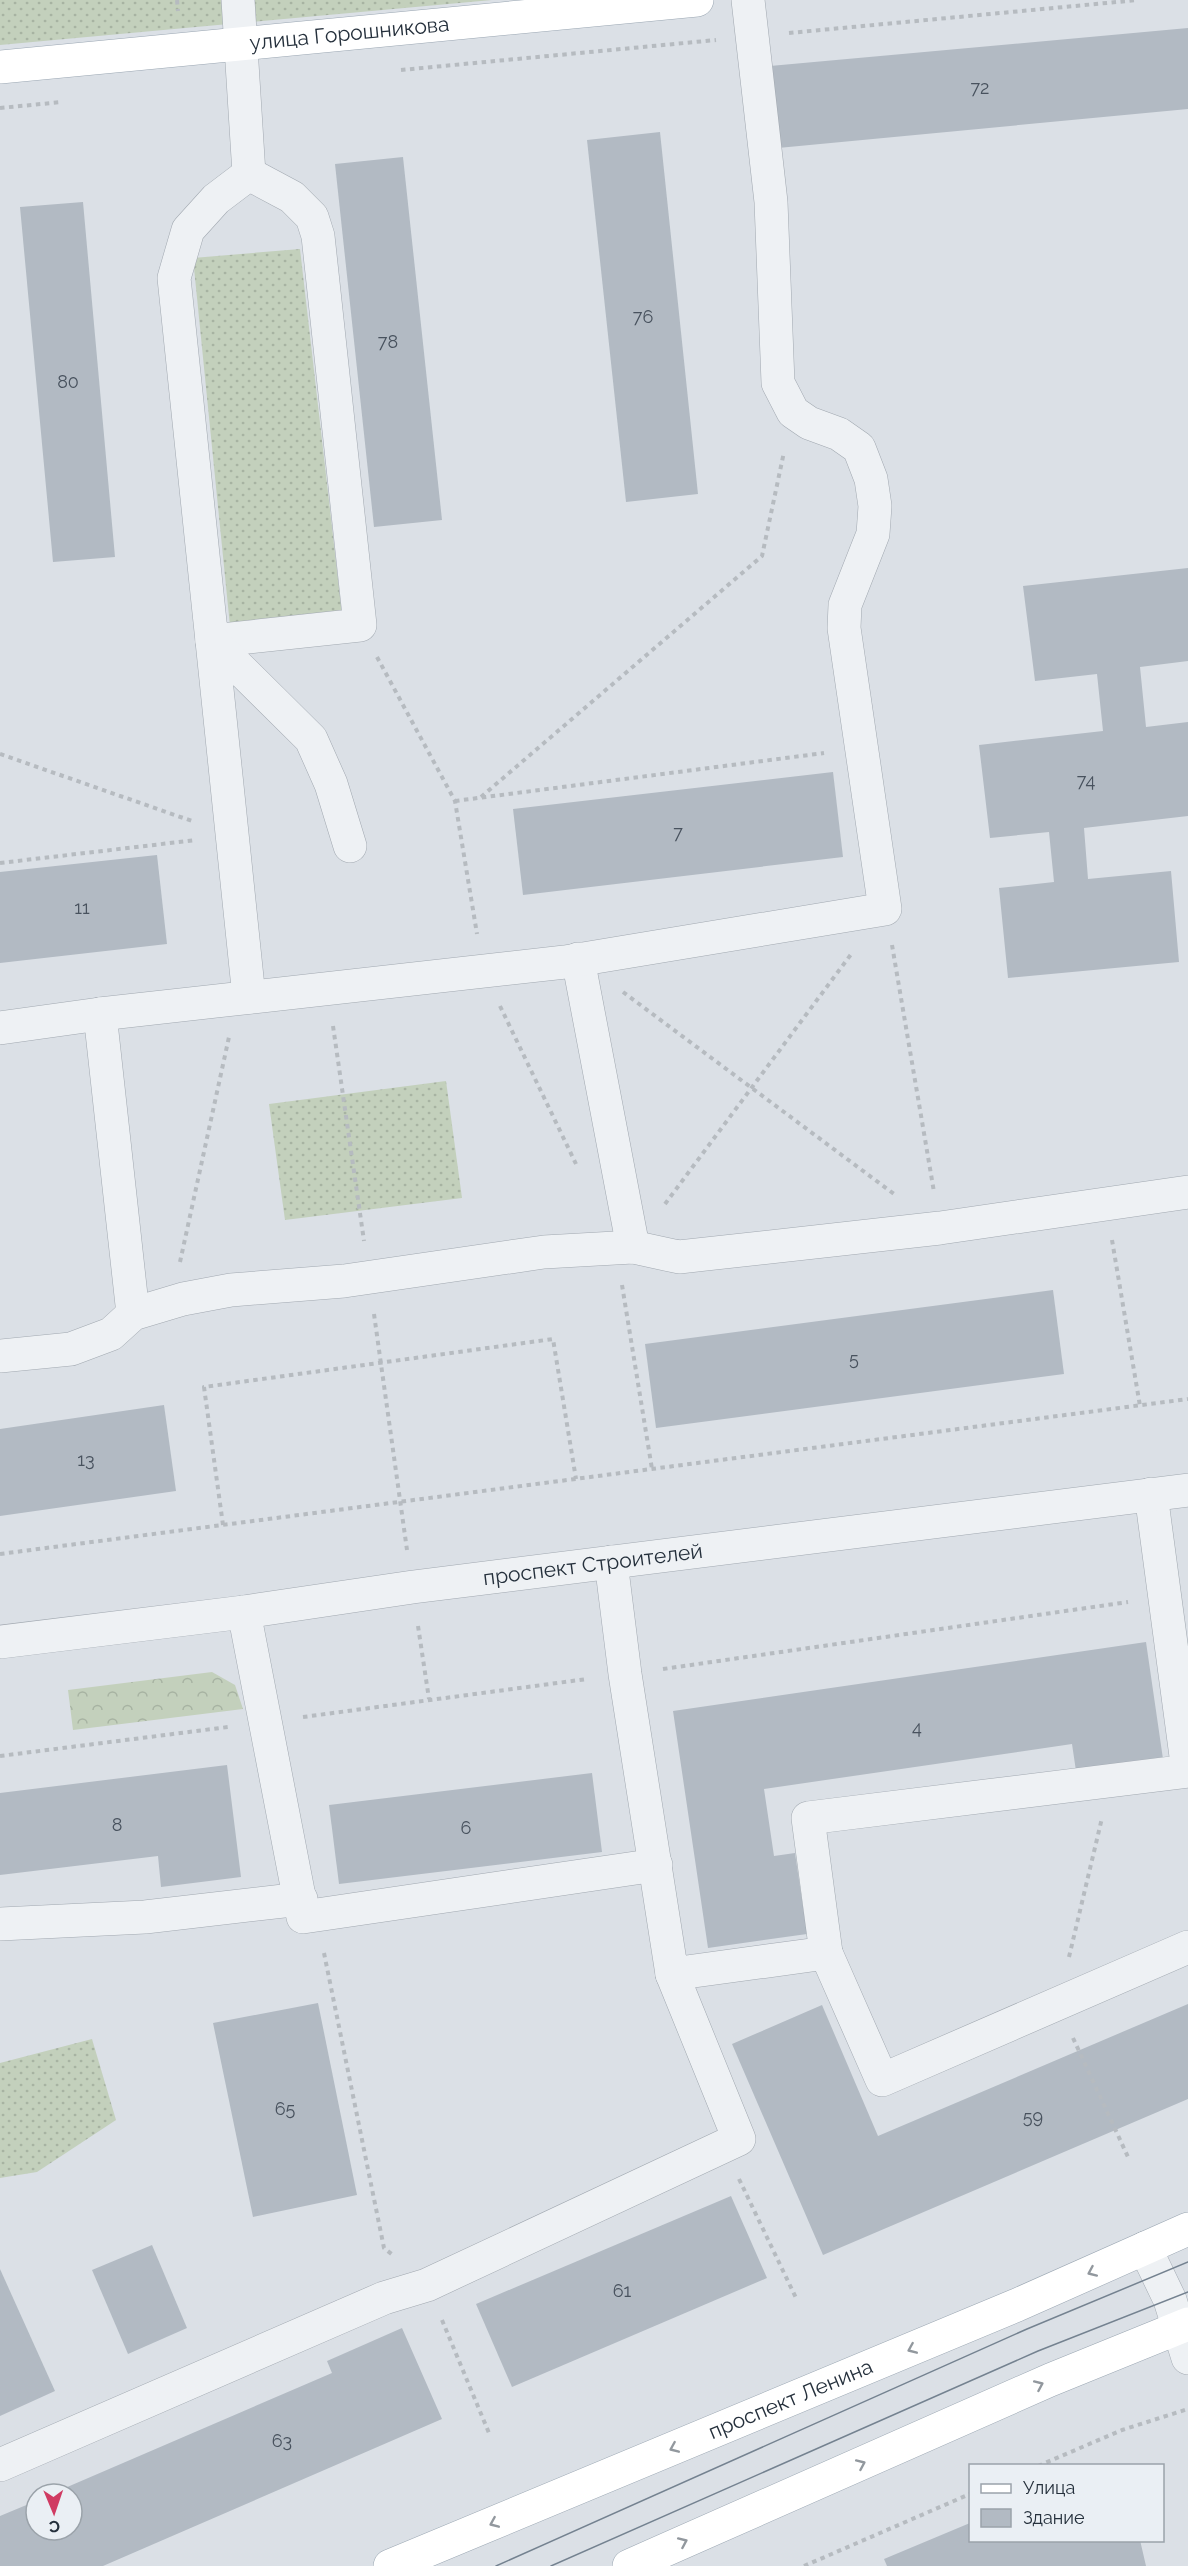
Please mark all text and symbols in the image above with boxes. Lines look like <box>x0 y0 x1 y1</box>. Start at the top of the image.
street label: улица Горошникова <box>248 11 450 55</box>
house number: 72 <box>970 77 990 98</box>
house number: 76 <box>633 306 653 327</box>
house number: 78 <box>378 331 398 352</box>
house number: 80 <box>57 371 79 392</box>
house number: 74 <box>1077 770 1095 791</box>
house number: 7 <box>673 822 683 843</box>
house number: 11 <box>74 897 90 918</box>
house number: 5 <box>849 1348 859 1369</box>
house number: 13 <box>77 1449 95 1470</box>
street label: проспект Строителей <box>482 1538 704 1590</box>
house number: 4 <box>912 1717 922 1738</box>
house number: 8 <box>112 1814 122 1835</box>
house number: 6 <box>461 1817 472 1838</box>
house number: 65 <box>275 2098 296 2119</box>
house number: 59 <box>1023 2106 1043 2127</box>
one-way arrow <box>1087 2265 1098 2277</box>
house number: 61 <box>613 2280 632 2301</box>
one-way arrow <box>908 2342 919 2354</box>
street label: проспект Ленина <box>705 2353 876 2444</box>
one-way arrow <box>1033 2380 1044 2392</box>
house number: 63 <box>272 2430 292 2451</box>
one-way arrow <box>670 2441 681 2453</box>
one-way arrow <box>855 2459 866 2471</box>
legend <box>969 2464 1164 2542</box>
text: Улица <box>1023 2477 1075 2498</box>
north arrow <box>24 2482 84 2542</box>
text: Здание <box>1023 2507 1085 2528</box>
one-way arrow <box>490 2516 501 2528</box>
text: С <box>49 2517 60 2536</box>
one-way arrow <box>676 2538 687 2550</box>

